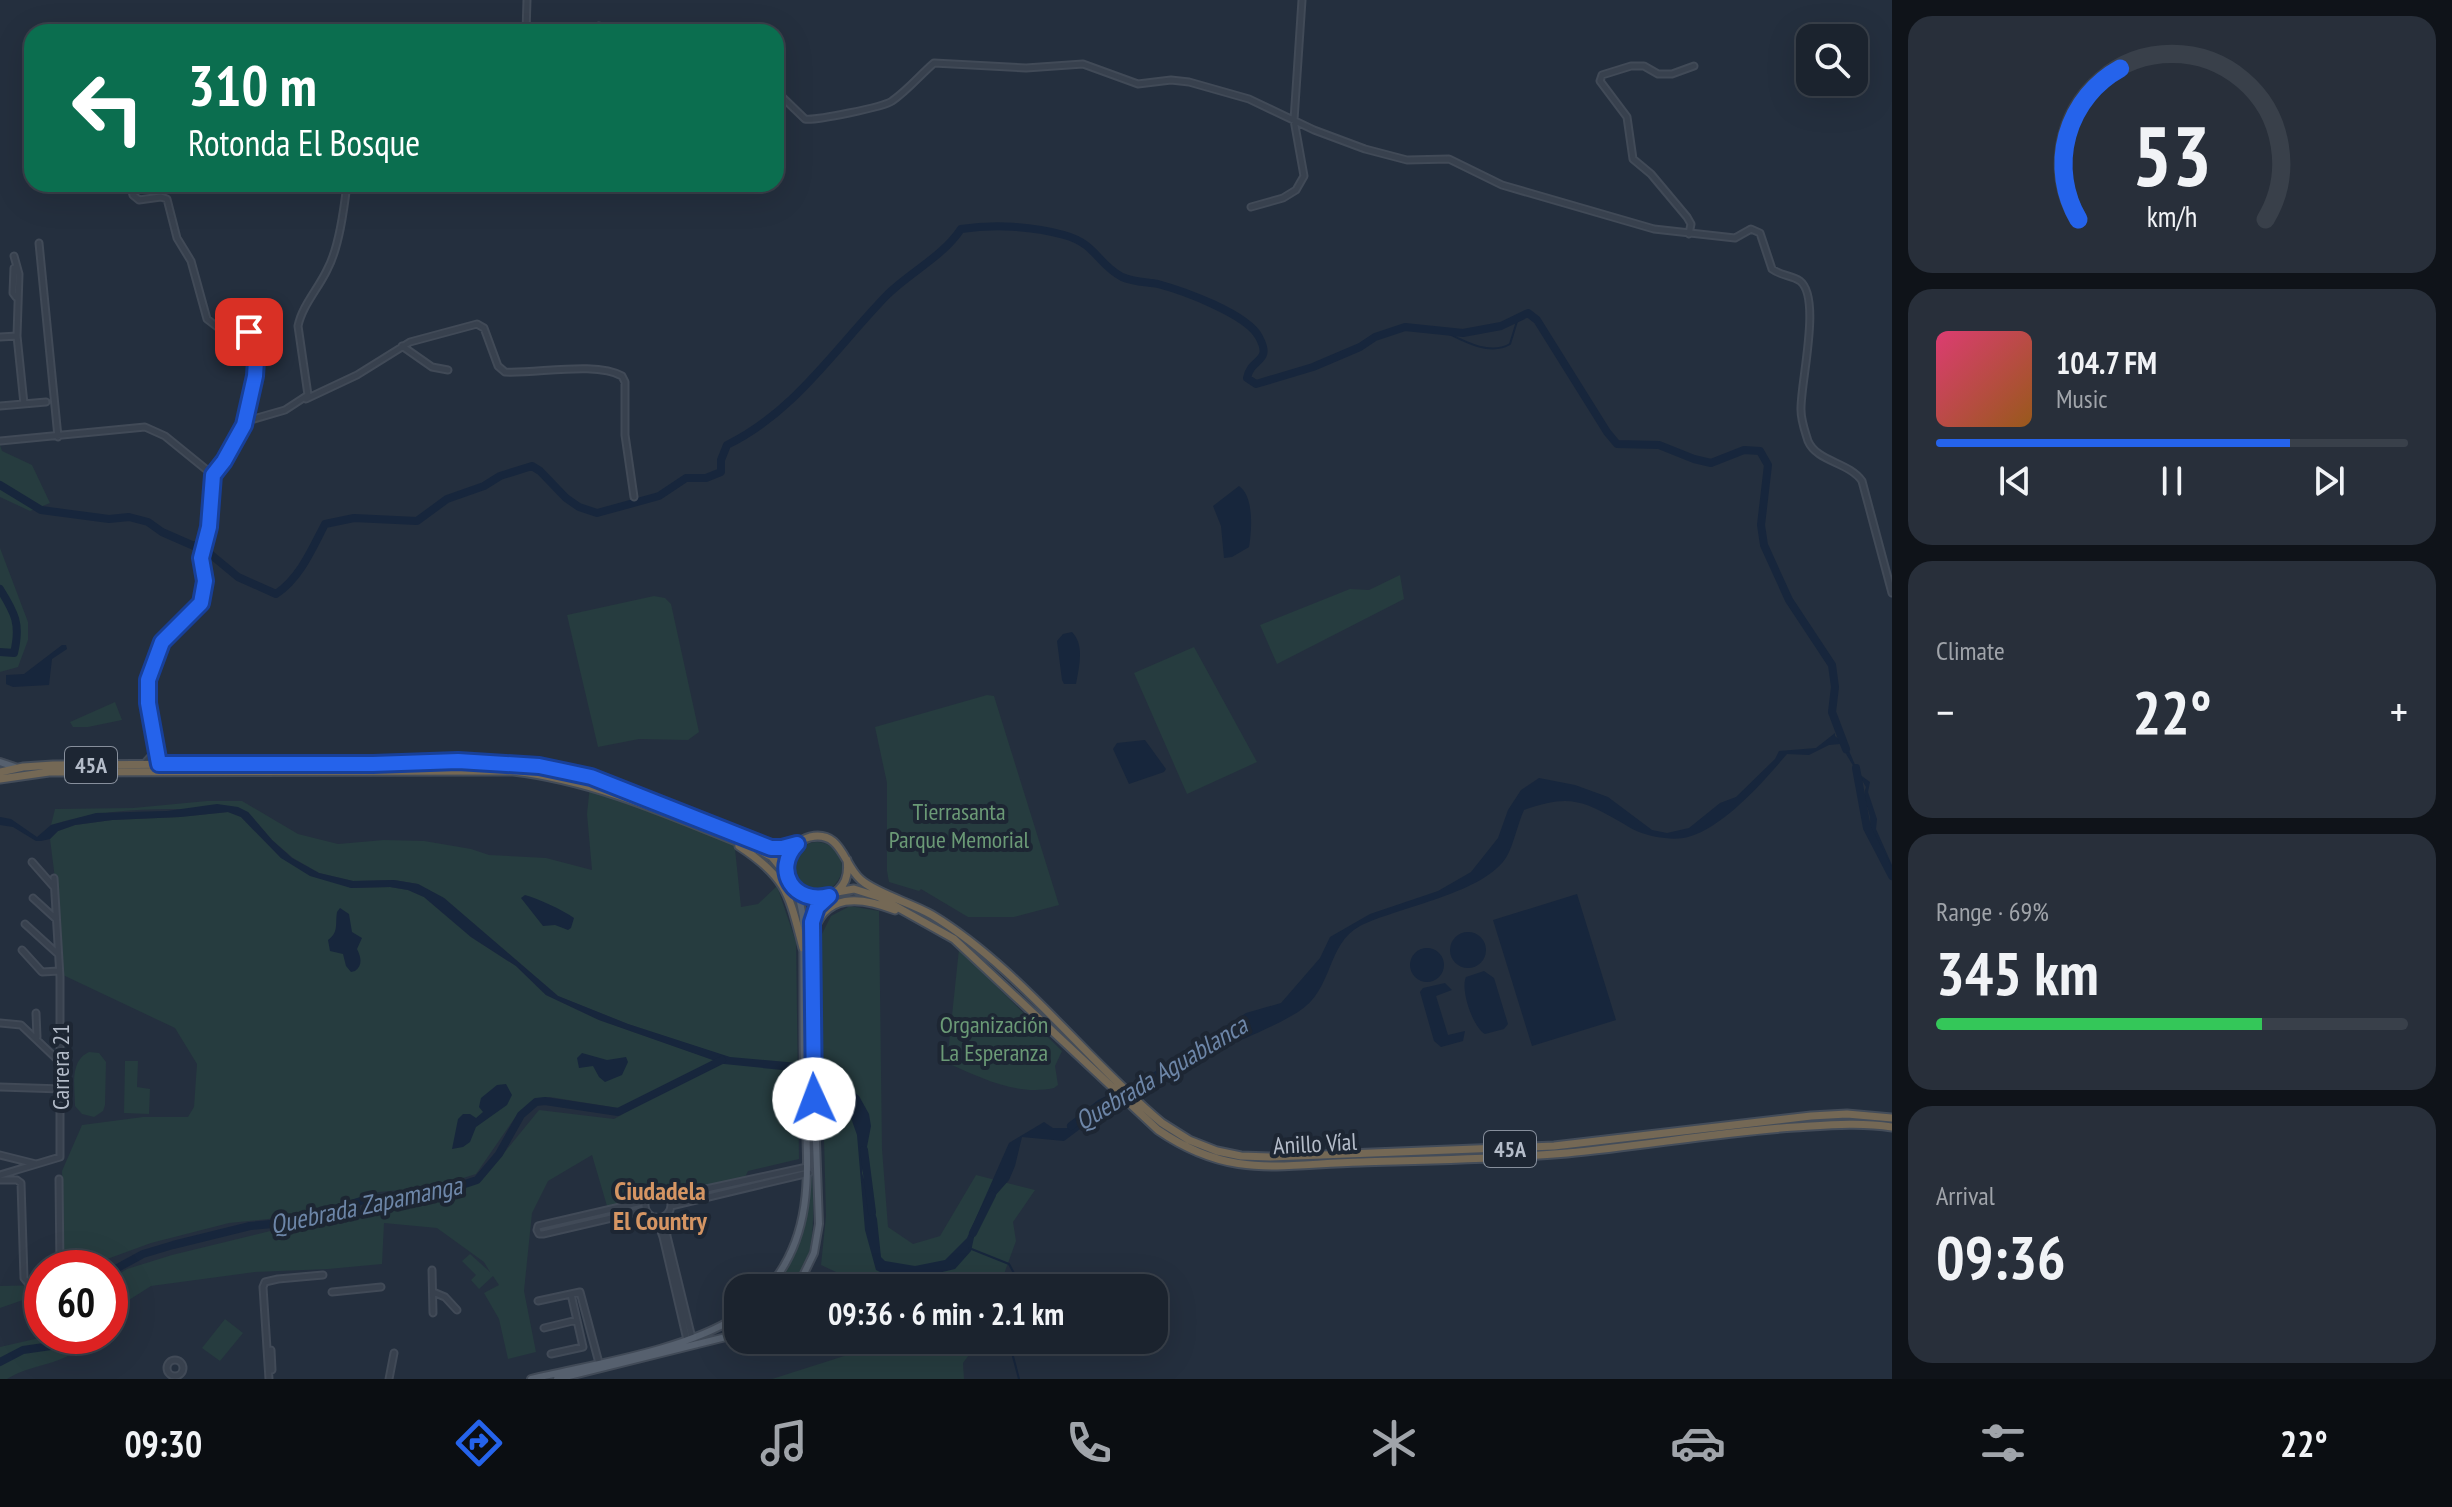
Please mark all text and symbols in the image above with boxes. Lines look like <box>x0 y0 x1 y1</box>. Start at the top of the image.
map controls <box>1796 24 1868 96</box>
button: search <box>1796 24 1868 96</box>
text: 310 m <box>188 49 317 121</box>
icon: left <box>56 56 160 160</box>
text: 53 <box>2132 101 2212 209</box>
text: Rotonda El Bosque <box>188 119 420 166</box>
text: km/h <box>2147 198 2197 235</box>
pin <box>215 298 283 366</box>
icon: arrive <box>227 310 271 354</box>
text: 104.7 FM <box>2056 343 2157 382</box>
text: Music <box>2056 382 2108 415</box>
icon: previous <box>1993 459 2037 503</box>
icon: pause <box>2150 459 2194 503</box>
icon: next <box>2307 459 2351 503</box>
text: Climate <box>1936 634 2005 667</box>
text: 22° <box>2132 673 2212 751</box>
text: − <box>1936 683 1954 740</box>
text: + <box>2390 683 2408 740</box>
road number: 45A <box>65 747 117 783</box>
park label: Tierrasanta Parque Memorial <box>889 796 1030 855</box>
text: Range · 69% <box>1936 895 2049 928</box>
text: 345 km <box>1936 934 2099 1012</box>
water label: Quebrada Aguablanca <box>1069 1007 1254 1137</box>
park label: Organización La Esperanza <box>940 1009 1048 1068</box>
street label: Carrera 21 <box>45 1024 76 1110</box>
position arrow <box>772 1057 856 1141</box>
street label: Anillo Víal <box>1272 1126 1358 1161</box>
road number: 45A <box>1484 1131 1536 1167</box>
water label: Quebrada Zapamanga <box>267 1168 466 1241</box>
district label: Ciudadela El Country <box>613 1174 708 1237</box>
text: Arrival <box>1936 1179 1995 1212</box>
text: 09:36 <box>1936 1218 2066 1296</box>
speed limit sign: 60 <box>24 1250 128 1354</box>
text: 09:36 · 6 min · 2.1 km <box>828 1294 1064 1333</box>
icon: directions <box>451 1415 507 1471</box>
icon: music <box>756 1415 812 1471</box>
icon: phone <box>1061 1415 1117 1471</box>
icon: climate <box>1366 1415 1422 1471</box>
icon: car <box>1670 1415 1726 1471</box>
icon: filters <box>1975 1415 2031 1471</box>
text: 09:30 <box>124 1420 202 1467</box>
text: 22° <box>2280 1420 2328 1467</box>

